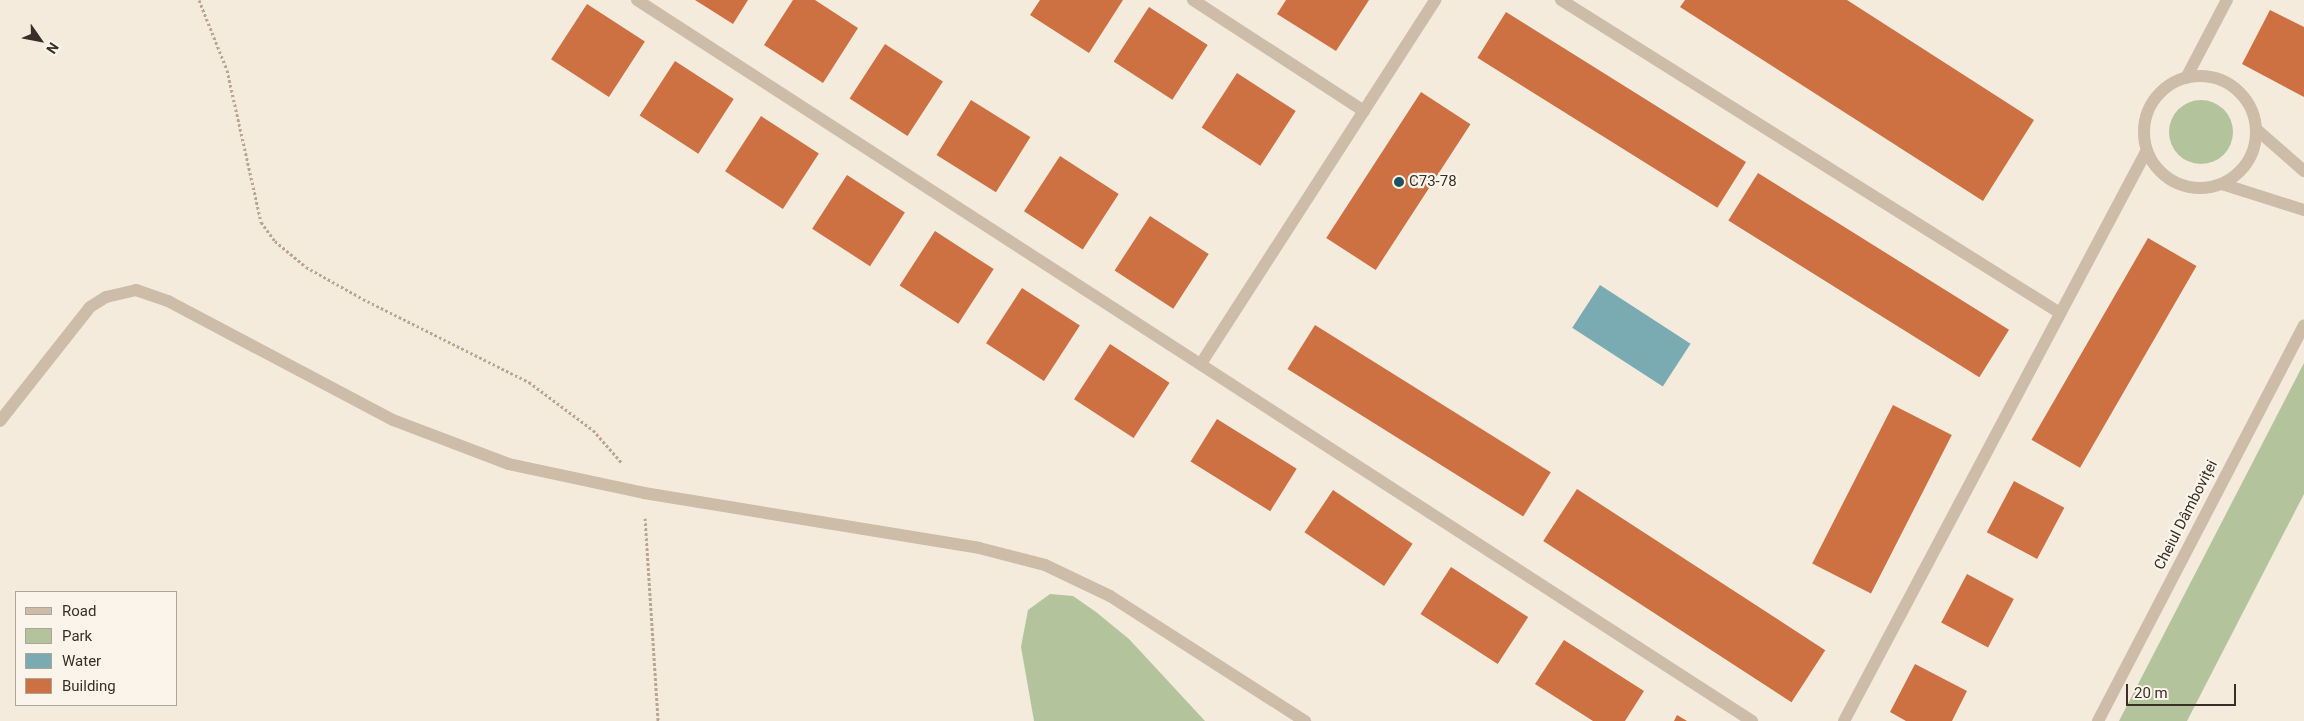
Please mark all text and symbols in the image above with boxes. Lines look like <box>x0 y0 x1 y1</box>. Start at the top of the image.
north arrow <box>15 15 65 65</box>
text: N <box>43 40 62 57</box>
place label: C73-78 <box>1409 173 1457 191</box>
marker: C73-78 <box>1393 176 1405 188</box>
street label: Cheiul Dâmboviței <box>2151 457 2221 573</box>
legend <box>15 591 178 706</box>
text: Road <box>62 602 96 620</box>
text: Park <box>62 627 92 645</box>
text: Water <box>62 652 101 670</box>
scale bar <box>2129 674 2239 706</box>
text: Building <box>62 677 116 695</box>
text: 20 m <box>2134 684 2168 702</box>

